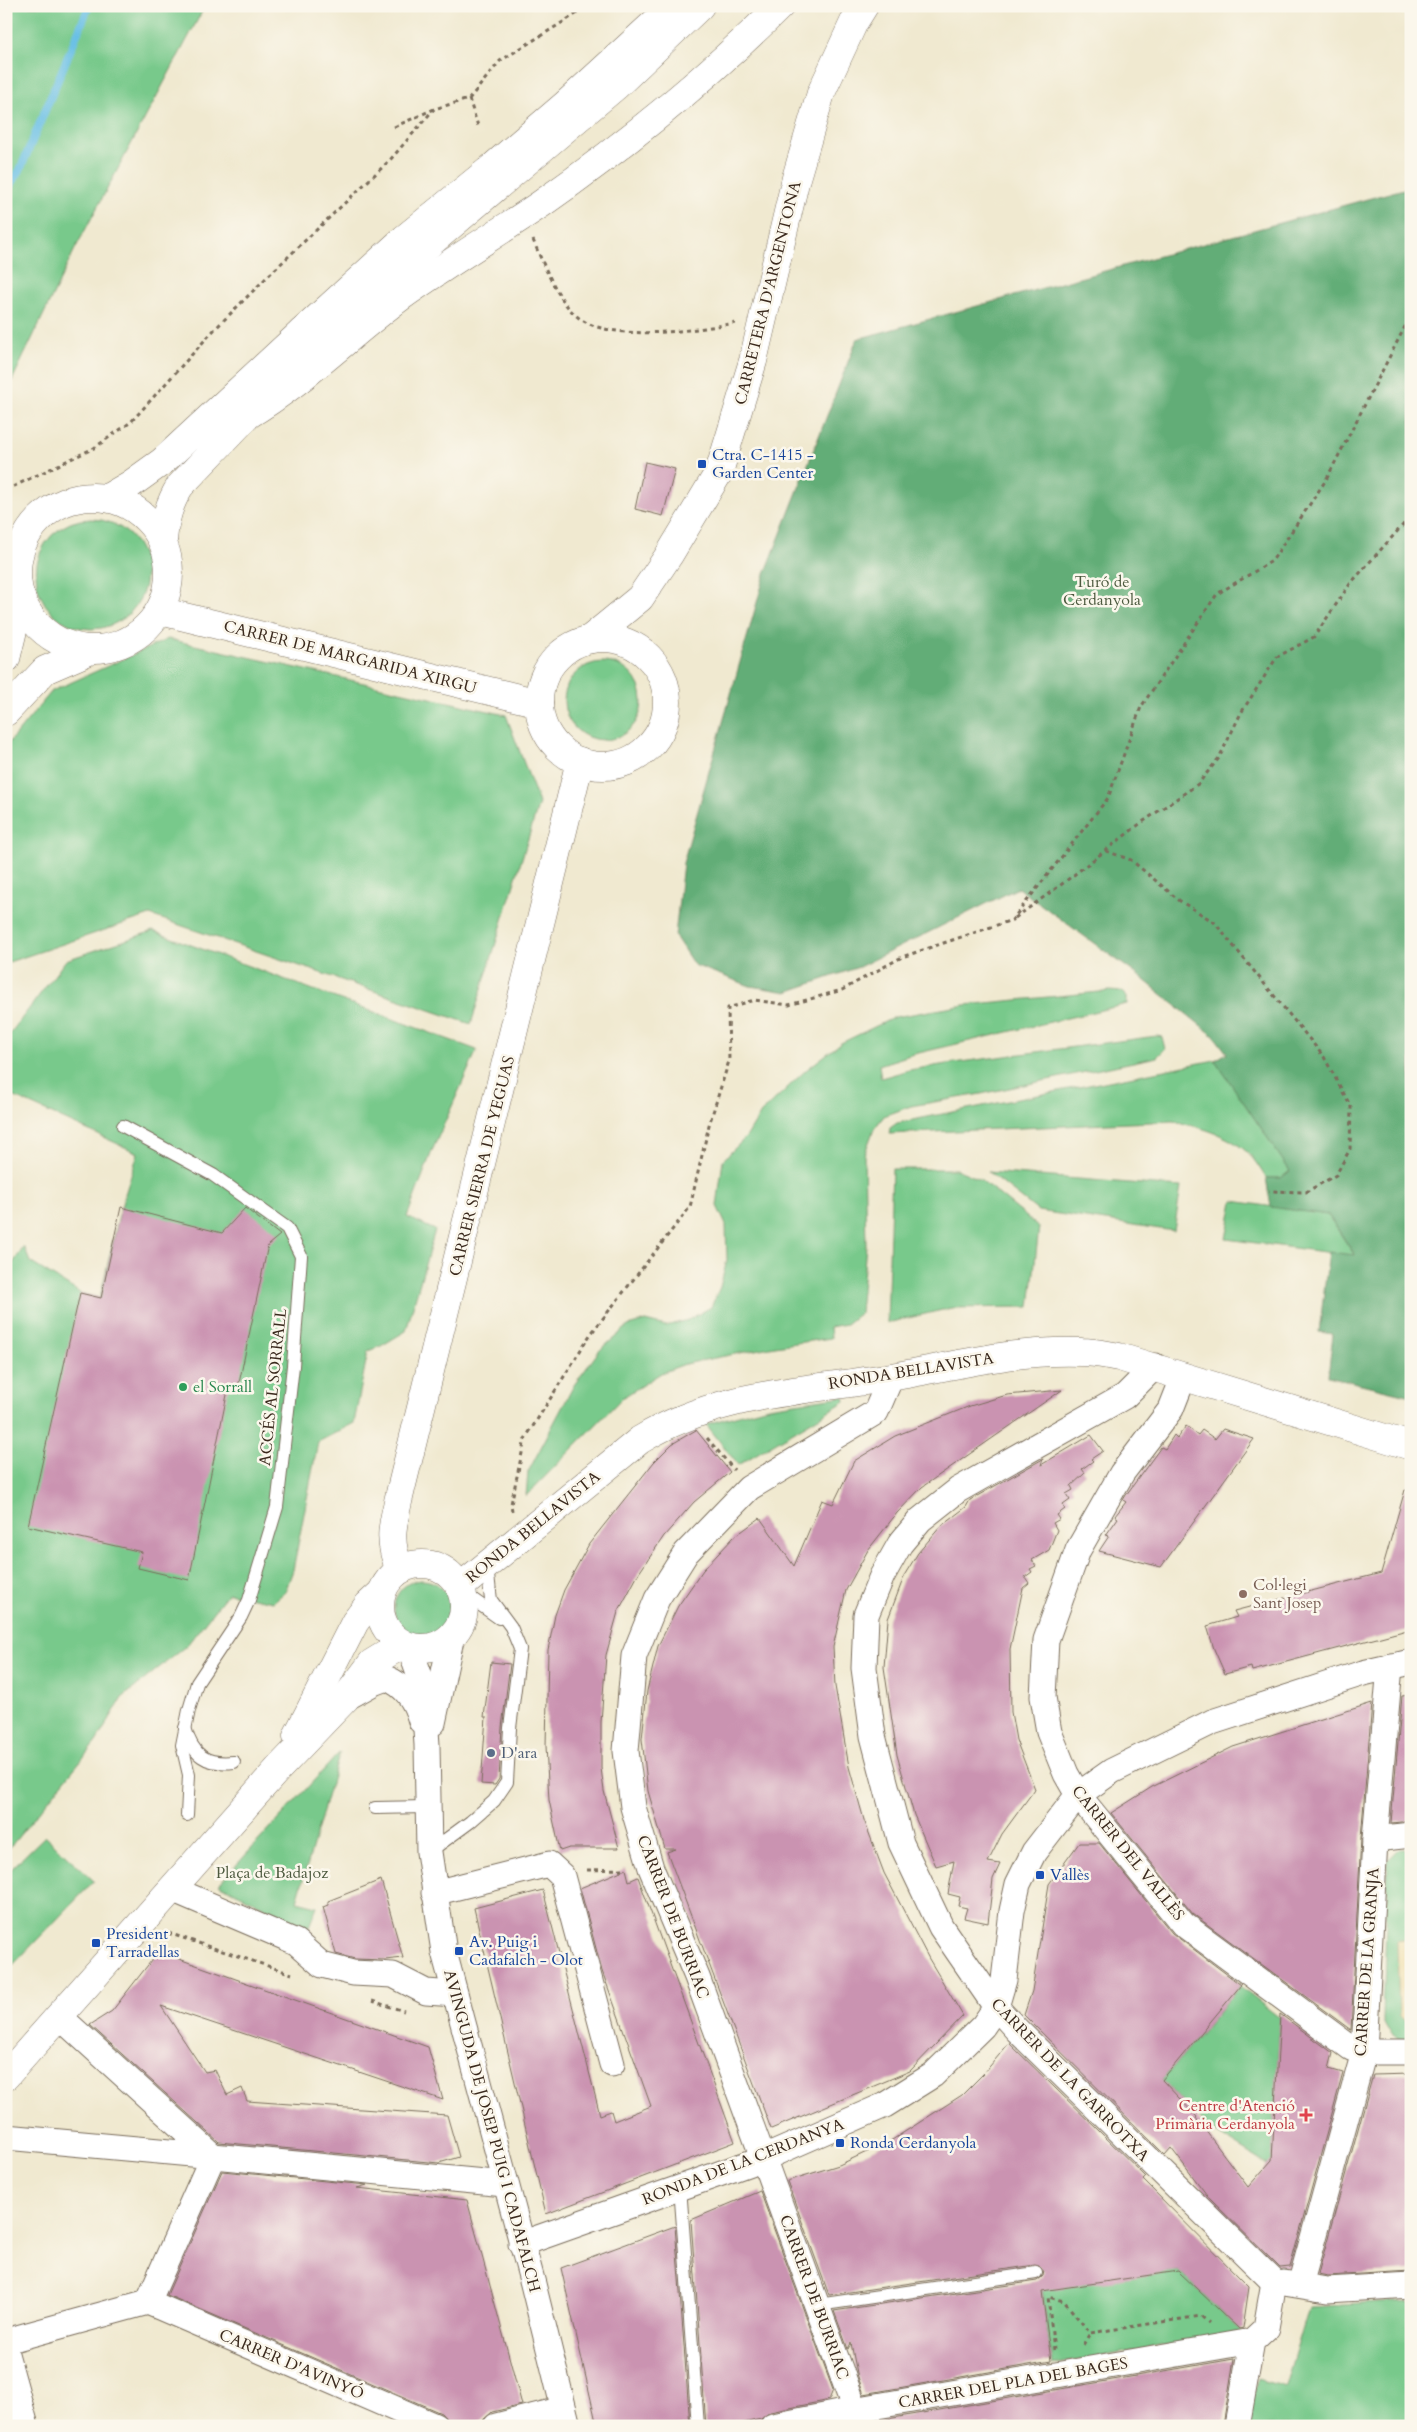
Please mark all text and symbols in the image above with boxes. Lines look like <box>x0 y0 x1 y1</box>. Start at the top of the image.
street label: CARRETERA D'ARGENTONA <box>730 178 807 407</box>
place label: Ctra. C-1415 - Garden Center <box>712 444 814 484</box>
marker: Ctra. C-1415 - Garden Center <box>696 458 708 470</box>
park label: Turó de Cerdanyola <box>1063 571 1141 611</box>
street label: CARRER DE MARGARIDA XIRGU <box>221 615 479 699</box>
street label: CARRER SIERRA DE YEGUAS <box>444 1054 520 1278</box>
street label: ACCÉS AL SORRALL <box>254 1307 292 1467</box>
street label: RONDA BELLAVISTA <box>827 1347 996 1395</box>
place label: el Sorrall <box>193 1376 252 1398</box>
marker: el Sorrall <box>177 1381 189 1393</box>
street label: RONDA BELLAVISTA <box>461 1465 605 1588</box>
place label: Col·legi Sant Josep <box>1253 1574 1322 1614</box>
marker: Col·legi Sant Josep <box>1237 1588 1249 1600</box>
place label: D'ara <box>501 1742 537 1764</box>
marker: D'ara <box>485 1747 497 1759</box>
street label: CARRER DEL VALLÈS <box>1066 1781 1190 1925</box>
street label: CARRER DE BURRIAC <box>632 1832 714 2002</box>
park label: Plaça de Badajoz <box>216 1862 328 1884</box>
place label: Vallès <box>1050 1864 1089 1886</box>
street label: CARRER DE LA GRANJA <box>1349 1866 1385 2057</box>
marker: Vallès <box>1034 1869 1046 1881</box>
place label: President Tarradellas <box>106 1923 179 1963</box>
place label: Av. Puig i Cadafalch - Olot <box>469 1931 583 1971</box>
marker: President Tarradellas <box>90 1937 102 1949</box>
marker: Av. Puig i Cadafalch - Olot <box>453 1945 465 1957</box>
street label: AVINGUDA DE JOSEP PUIG I CADAFALCH <box>438 1967 546 2295</box>
street label: CARRER DE LA GARROTXA <box>986 1993 1155 2167</box>
place label: Centre d'Atenció Primària Cerdanyola <box>1155 2095 1295 2135</box>
marker: Centre d'Atenció Primària Cerdanyola <box>1299 2108 1313 2122</box>
street label: RONDA DE LA CERDANYA <box>639 2113 848 2211</box>
place label: Ronda Cerdanyola <box>850 2132 977 2154</box>
marker: Ronda Cerdanyola <box>834 2137 846 2149</box>
street label: CARRER DE BURRIAC <box>774 2212 854 2382</box>
street label: CARRER D'AVINYÓ <box>216 2324 367 2404</box>
street label: CARRER DEL PLA DEL BAGES <box>897 2352 1129 2414</box>

